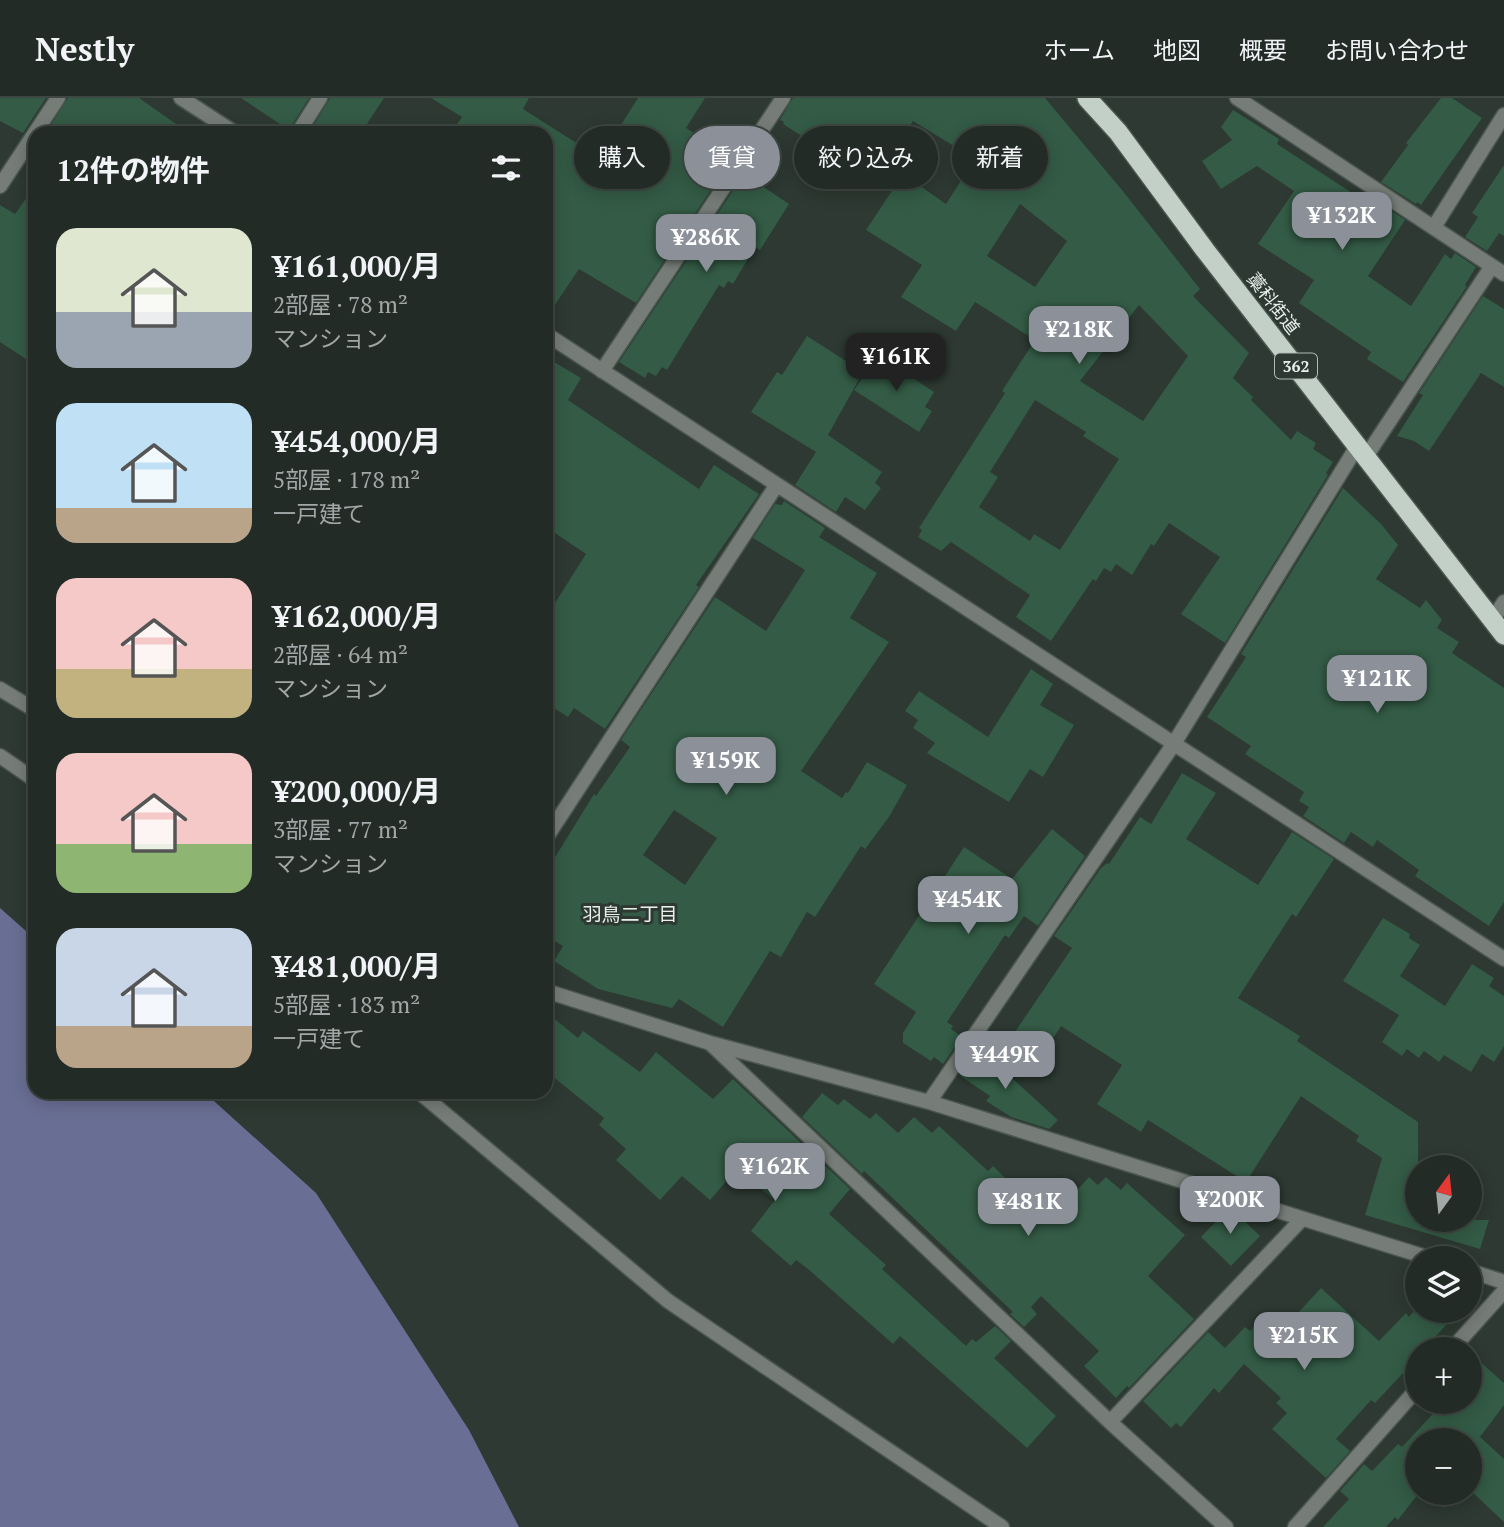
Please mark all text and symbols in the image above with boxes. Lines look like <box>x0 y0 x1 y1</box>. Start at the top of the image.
text: Nestly <box>35 27 134 70</box>
text: ホーム <box>1044 34 1115 66</box>
text: 地図 <box>1153 34 1201 66</box>
text: 概要 <box>1239 34 1287 66</box>
text: お問い合わせ <box>1325 34 1469 66</box>
chip: 購入 <box>574 126 670 189</box>
chip: 賃貸 <box>684 126 780 189</box>
chip: 絞り込み <box>794 126 938 189</box>
chip: 新着 <box>952 126 1048 189</box>
icon: filters <box>487 149 525 187</box>
text: 12件の物件 <box>56 150 210 190</box>
pin: ¥132K <box>1293 192 1391 252</box>
text: ¥132K <box>1308 199 1376 230</box>
pin: ¥286K <box>657 214 755 274</box>
text: ¥286K <box>672 221 740 252</box>
text: ¥161,000/月 <box>273 246 441 286</box>
icon: home <box>112 256 196 340</box>
street label: 藁科街道 <box>1242 267 1306 339</box>
text: 2部屋 · 78 m² <box>273 289 408 320</box>
pin: ¥218K <box>1030 306 1128 366</box>
text: ¥218K <box>1045 313 1113 344</box>
text: マンション <box>273 323 388 354</box>
pin: ¥161K <box>847 334 945 393</box>
text: ¥161K <box>862 340 930 371</box>
road number: 362 <box>1275 354 1317 378</box>
text: ¥454,000/月 <box>273 421 441 461</box>
icon: home <box>112 431 196 515</box>
text: 5部屋 · 178 m² <box>273 464 420 495</box>
text: 一戸建て <box>273 498 365 529</box>
text: ¥162,000/月 <box>273 596 441 636</box>
icon: home <box>112 606 196 690</box>
text: 2部屋 · 64 m² <box>273 639 408 670</box>
pin: ¥121K <box>1328 656 1426 715</box>
text: ¥121K <box>1343 662 1411 693</box>
text: マンション <box>273 673 388 704</box>
pin: ¥159K <box>677 738 775 797</box>
text: ¥159K <box>692 744 760 775</box>
text: ¥200,000/月 <box>273 771 441 811</box>
icon: home <box>112 781 196 865</box>
text: 3部屋 · 77 m² <box>273 814 408 845</box>
text: マンション <box>273 848 388 879</box>
pin: ¥454K <box>919 876 1017 936</box>
text: ¥454K <box>934 883 1002 914</box>
district label: 羽鳥二丁目 <box>582 901 678 926</box>
text: ¥481,000/月 <box>273 946 441 986</box>
icon: home <box>112 956 196 1040</box>
text: 5部屋 · 183 m² <box>273 989 420 1020</box>
text: 一戸建て <box>273 1023 365 1054</box>
pin: ¥449K <box>956 1032 1054 1091</box>
text: ¥449K <box>971 1038 1039 1069</box>
pin: ¥162K <box>726 1144 824 1203</box>
text: ¥162K <box>741 1150 809 1181</box>
north arrow <box>1405 1155 1482 1232</box>
map controls <box>1405 1155 1482 1505</box>
pin: ¥200K <box>1181 1176 1279 1236</box>
pin: ¥481K <box>979 1178 1077 1238</box>
text: ¥200K <box>1196 1183 1264 1214</box>
text: ¥481K <box>994 1185 1062 1216</box>
button: layers <box>1405 1246 1482 1323</box>
pin: ¥215K <box>1255 1312 1353 1372</box>
text: ¥215K <box>1270 1319 1338 1350</box>
button: + <box>1405 1337 1482 1414</box>
button: − <box>1405 1428 1482 1505</box>

